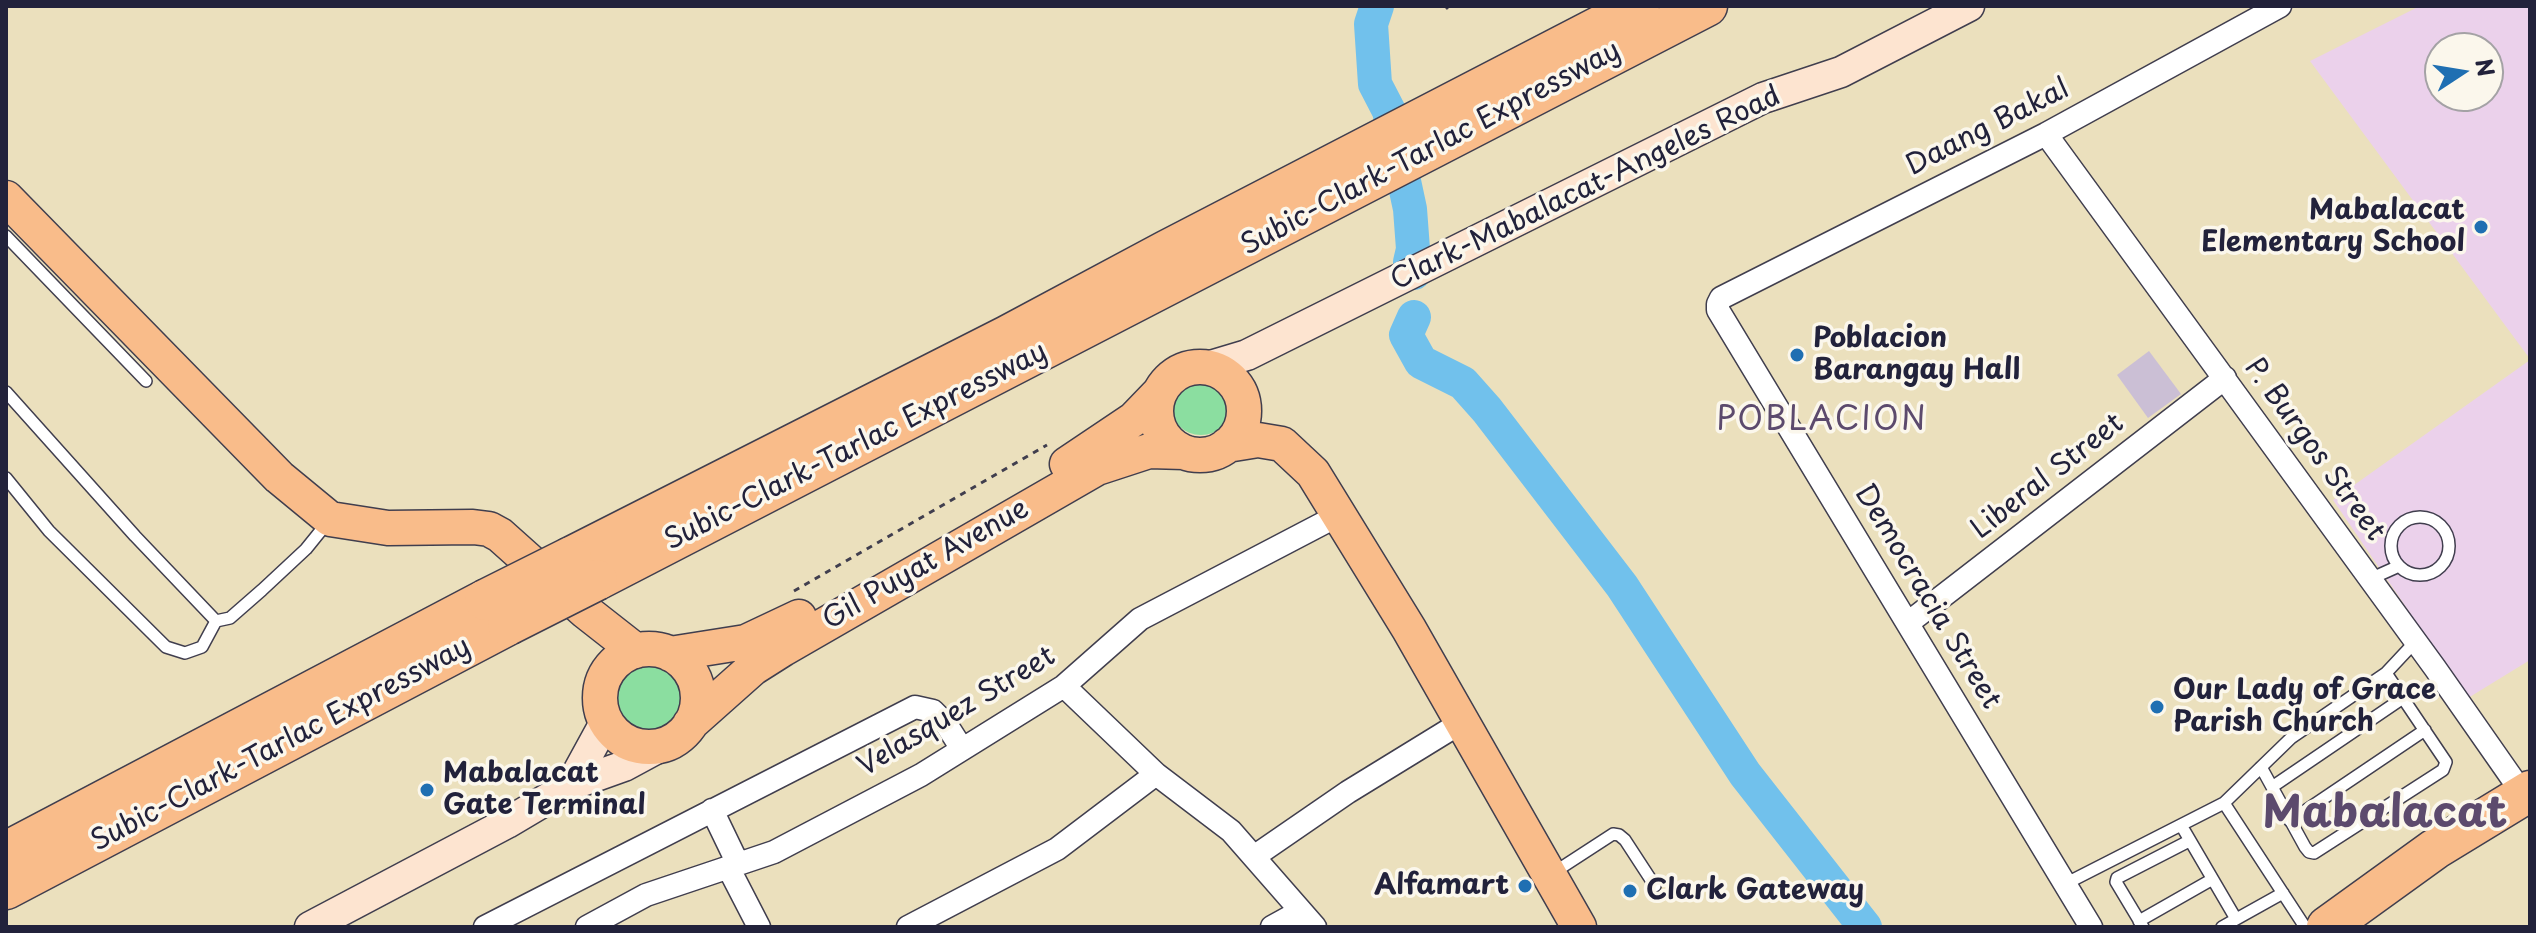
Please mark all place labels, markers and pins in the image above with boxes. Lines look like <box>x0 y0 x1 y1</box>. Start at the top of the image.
place label: Mabalacat Elementary School <box>2201 194 2465 260</box>
marker: Mabalacat Elementary School <box>2472 218 2490 236</box>
place label: Poblacion Barangay Hall <box>1813 322 2020 388</box>
marker: Poblacion Barangay Hall <box>1788 346 1806 364</box>
place label: Our Lady of Grace Parish Church <box>2173 674 2436 740</box>
marker: Our Lady of Grace Parish Church <box>2148 698 2166 716</box>
place label: Mabalacat Gate Terminal <box>443 757 645 823</box>
marker: Mabalacat Gate Terminal <box>418 781 436 799</box>
place label: Alfamart <box>1374 869 1509 903</box>
place label: Clark Gateway <box>1646 874 1864 908</box>
marker: Alfamart <box>1516 877 1534 895</box>
marker: Clark Gateway <box>1621 882 1639 900</box>

